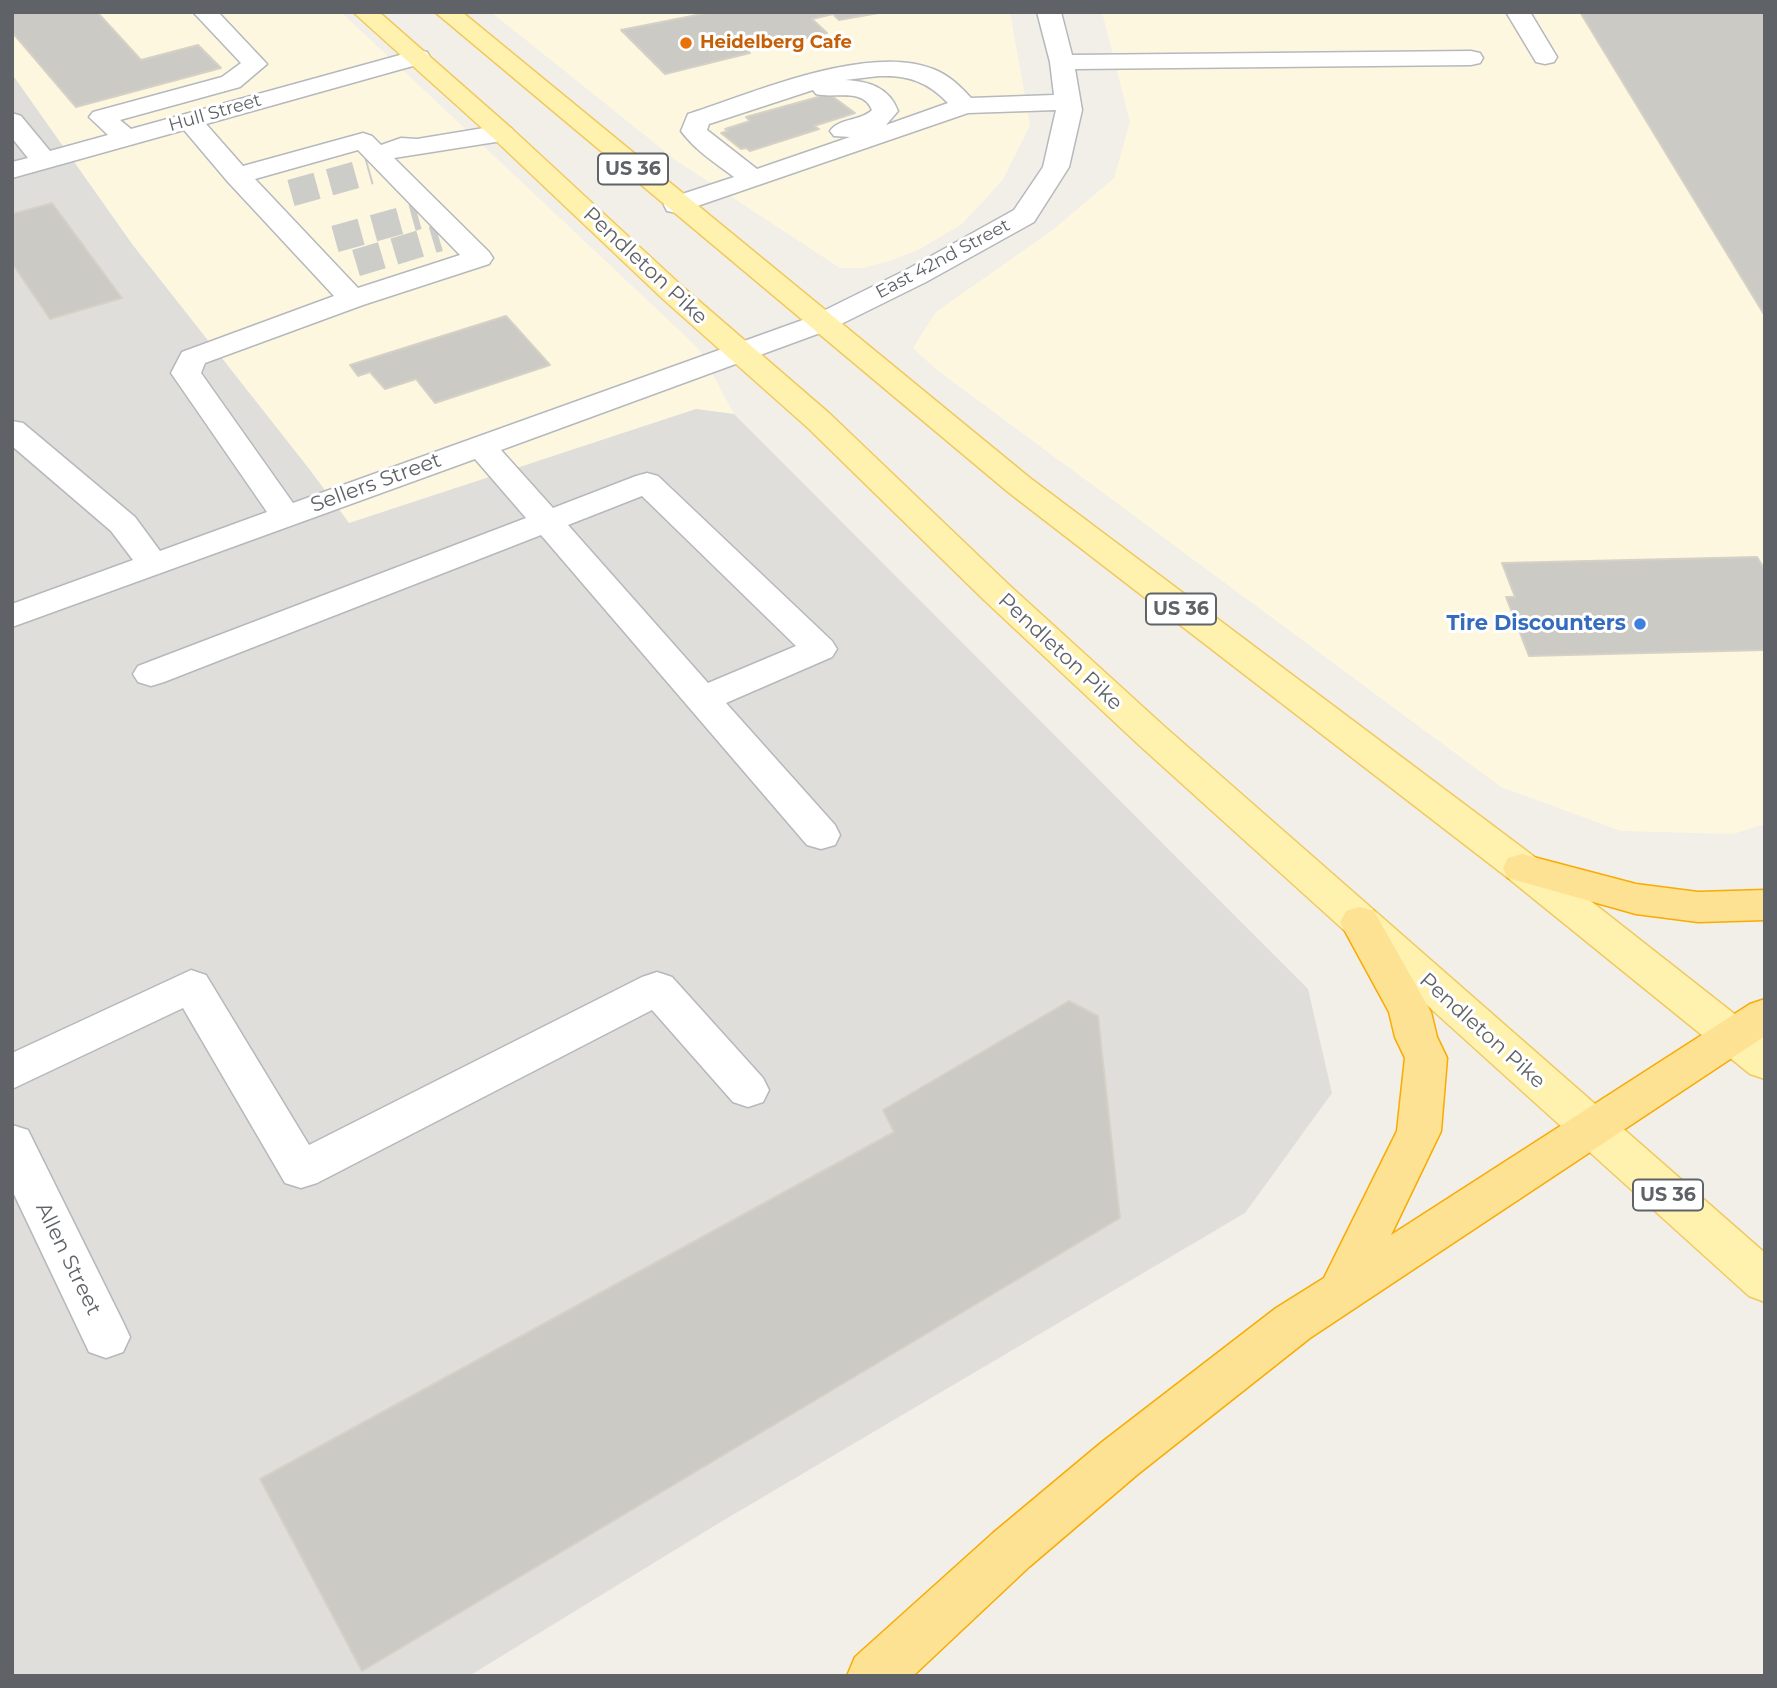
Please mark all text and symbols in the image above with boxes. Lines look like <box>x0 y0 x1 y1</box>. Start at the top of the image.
place label: Heidelberg Cafe <box>700 32 852 54</box>
marker: Heidelberg Cafe <box>678 35 694 51</box>
street label: Hull Street <box>166 89 264 137</box>
road number: US 36 <box>598 154 668 184</box>
street label: Pendleton Pike <box>578 202 712 330</box>
street label: East 42nd Street <box>872 215 1014 303</box>
street label: Sellers Street <box>307 448 445 518</box>
street label: Pendleton Pike <box>993 588 1127 716</box>
road number: US 36 <box>1146 594 1216 624</box>
place label: Tire Discounters <box>1447 611 1626 637</box>
marker: Tire Discounters <box>1632 616 1648 632</box>
street label: Pendleton Pike <box>1414 968 1550 1094</box>
road number: US 36 <box>1633 1180 1703 1210</box>
street label: Allen Street <box>30 1199 106 1319</box>

